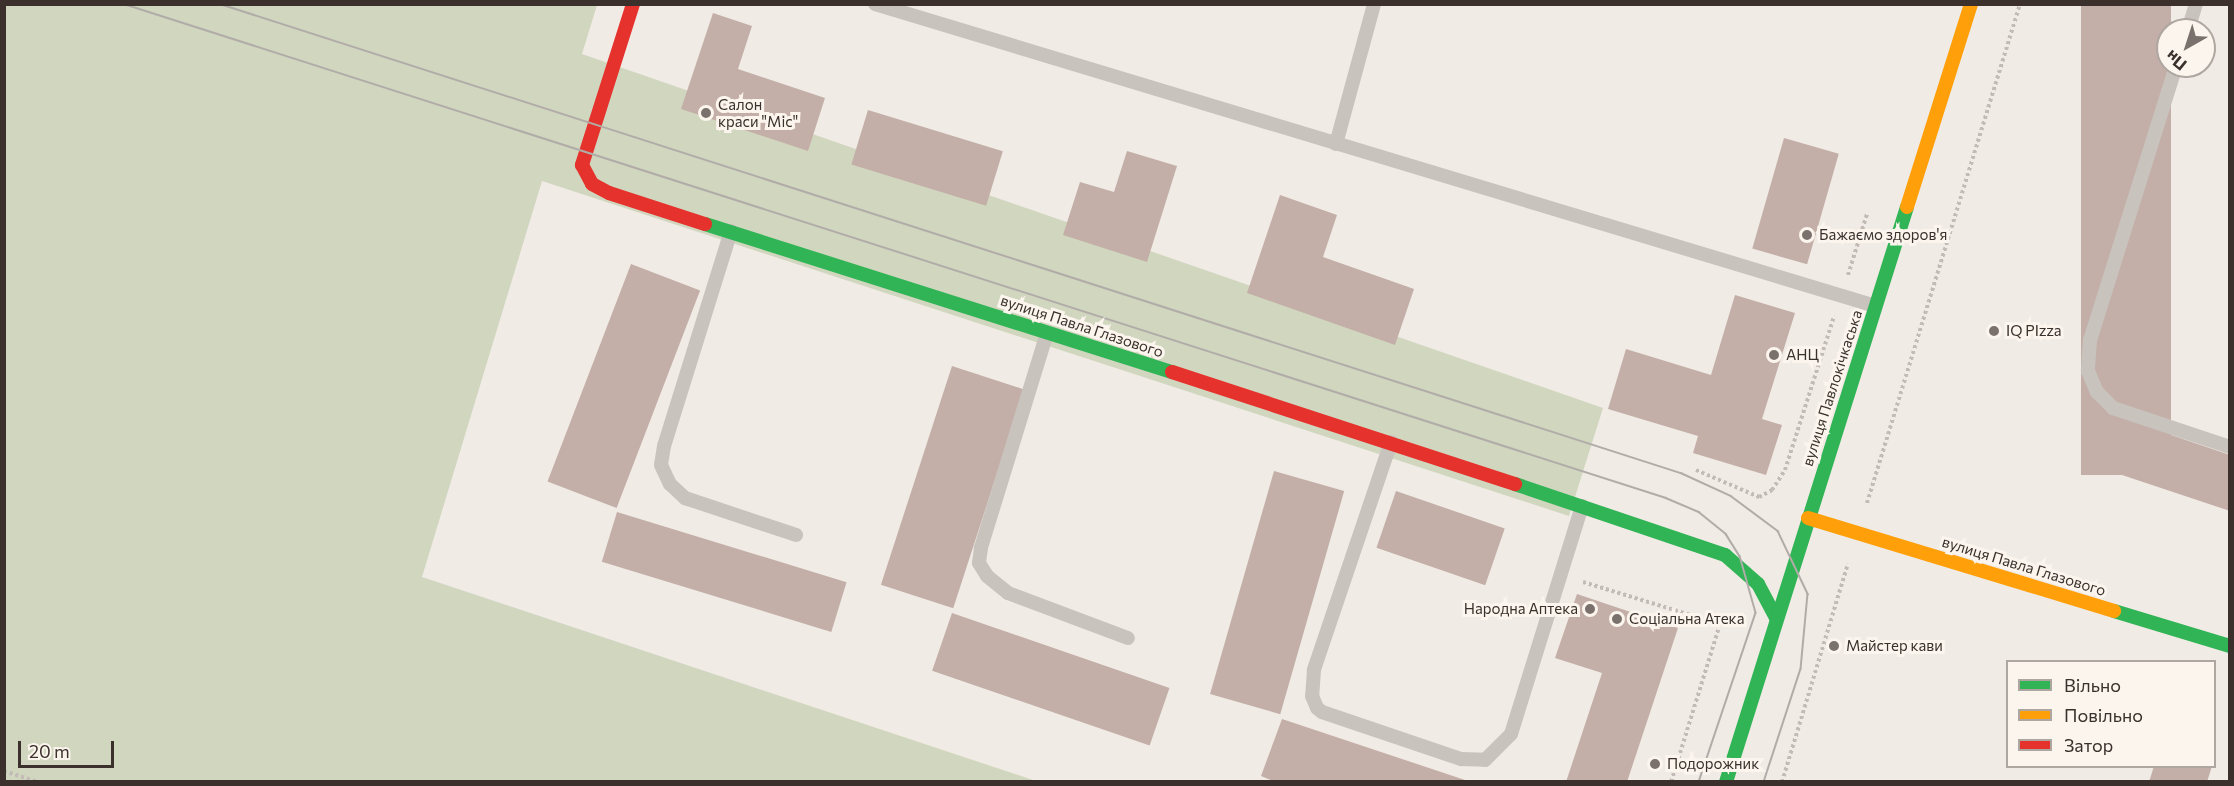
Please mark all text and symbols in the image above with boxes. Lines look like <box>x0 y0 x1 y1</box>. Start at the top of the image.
north arrow <box>2156 18 2216 78</box>
text: Пн <box>2161 47 2190 75</box>
place label: Салон краси "Міс" <box>718 95 798 130</box>
marker: Салон краси "Міс" <box>699 106 713 120</box>
place label: Бажаємо здоров'я <box>1819 226 1947 244</box>
marker: Бажаємо здоров'я <box>1800 228 1814 242</box>
street label: вулиця Павла Глазового <box>998 291 1166 361</box>
street label: вулиця Павлокічкаська <box>1798 308 1866 468</box>
place label: IQ PIzza <box>2006 322 2062 340</box>
marker: IQ PIzza <box>1987 324 2001 338</box>
place label: АНЦ <box>1786 346 1819 364</box>
marker: АНЦ <box>1767 348 1781 362</box>
street label: вулиця Павла Глазового <box>1940 533 2108 599</box>
place label: Народна Аптека <box>1464 600 1578 618</box>
marker: Народна Аптека <box>1583 602 1597 616</box>
place label: Соціальна Атека <box>1629 610 1744 628</box>
marker: Соціальна Атека <box>1610 612 1624 626</box>
place label: Майстер кави <box>1846 637 1943 655</box>
marker: Майстер кави <box>1827 639 1841 653</box>
legend <box>2006 660 2216 768</box>
text: Вільно <box>2064 674 2121 696</box>
text: Повільно <box>2064 704 2143 726</box>
scale bar <box>21 729 117 767</box>
text: Затор <box>2064 734 2113 756</box>
text: 20 m <box>29 740 70 762</box>
place label: Подорожник <box>1667 755 1759 773</box>
marker: Подорожник <box>1648 757 1662 771</box>

